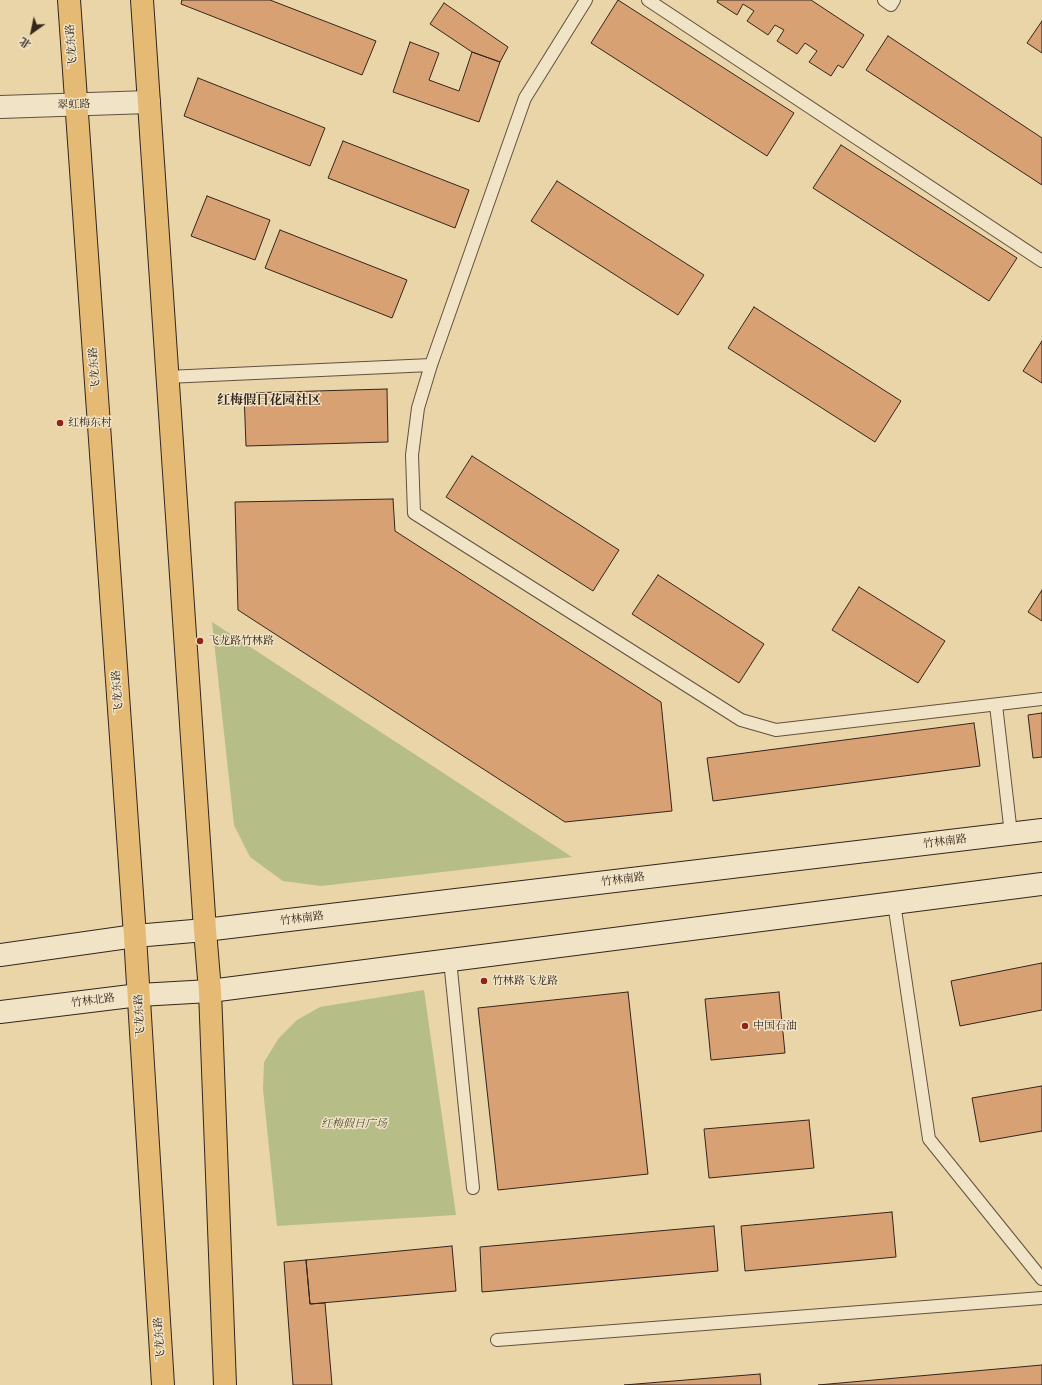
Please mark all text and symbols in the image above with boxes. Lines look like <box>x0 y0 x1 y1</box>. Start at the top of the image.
north arrow <box>12 12 52 52</box>
street label: 飞龙东路 <box>64 24 80 68</box>
text: 北 <box>17 34 33 51</box>
street label: 翠虹路 <box>57 98 91 112</box>
street label: 飞龙东路 <box>87 347 103 391</box>
district label: 红梅假日花园社区 <box>217 393 321 409</box>
place label: 红梅东村 <box>68 416 112 430</box>
marker: 红梅东村 <box>55 418 65 428</box>
place label: 飞龙路竹林路 <box>208 634 274 648</box>
marker: 飞龙路竹林路 <box>195 636 205 646</box>
street label: 飞龙东路 <box>110 670 126 714</box>
street label: 竹林南路 <box>922 833 968 851</box>
street label: 竹林南路 <box>600 871 646 889</box>
street label: 竹林南路 <box>279 910 325 928</box>
place label: 竹林路飞龙路 <box>492 974 558 988</box>
marker: 竹林路飞龙路 <box>479 976 489 986</box>
street label: 竹林北路 <box>70 992 116 1010</box>
street label: 飞龙东路 <box>132 994 148 1038</box>
place label: 中国石油 <box>753 1019 797 1033</box>
marker: 中国石油 <box>740 1021 750 1031</box>
park label: 红梅假日广场 <box>321 1117 387 1131</box>
street label: 飞龙东路 <box>152 1317 168 1361</box>

